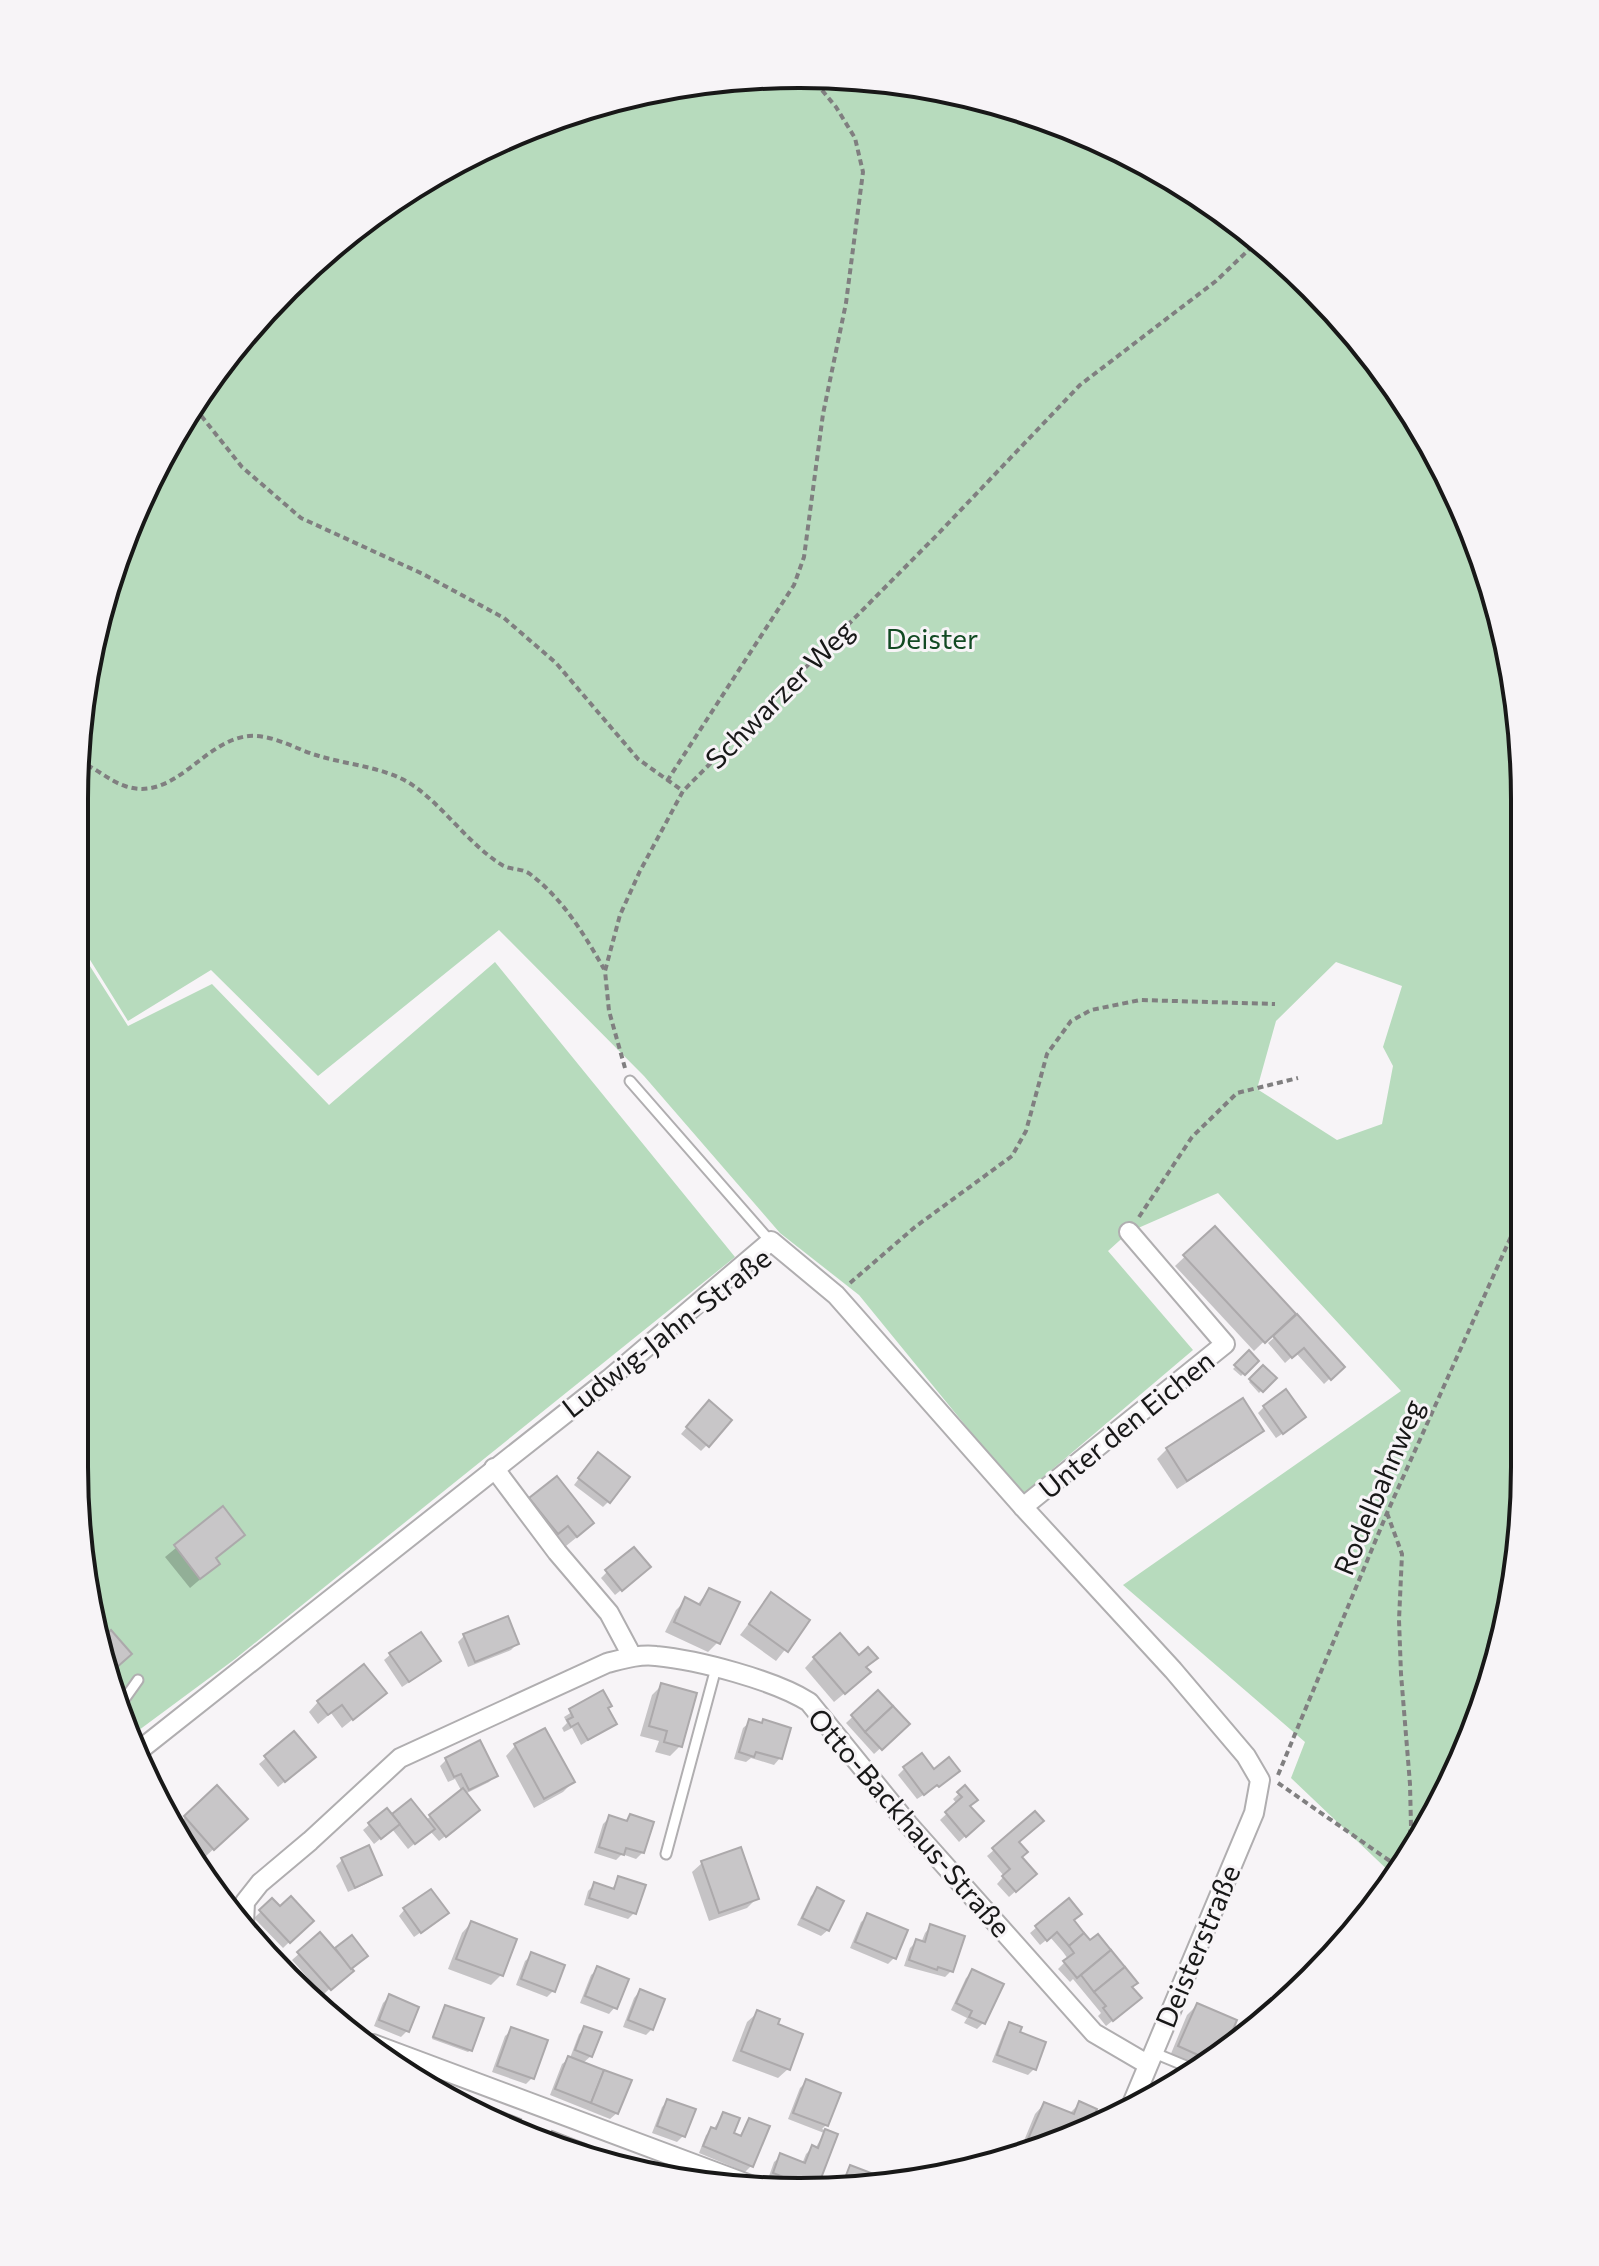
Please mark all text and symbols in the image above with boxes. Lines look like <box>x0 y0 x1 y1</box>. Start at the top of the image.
street label: Schwarzer Weg <box>698 613 860 775</box>
park label: Deister <box>886 621 978 655</box>
street label: Ludwig-Jahn-Straße <box>555 1240 777 1424</box>
street label: Unter den Eichen <box>1031 1343 1221 1505</box>
street label: Rodelbahnweg <box>1326 1394 1430 1580</box>
street label: Otto-Backhaus-Straße <box>801 1701 1019 1943</box>
street label: Deisterstraße <box>1147 1860 1247 2032</box>

